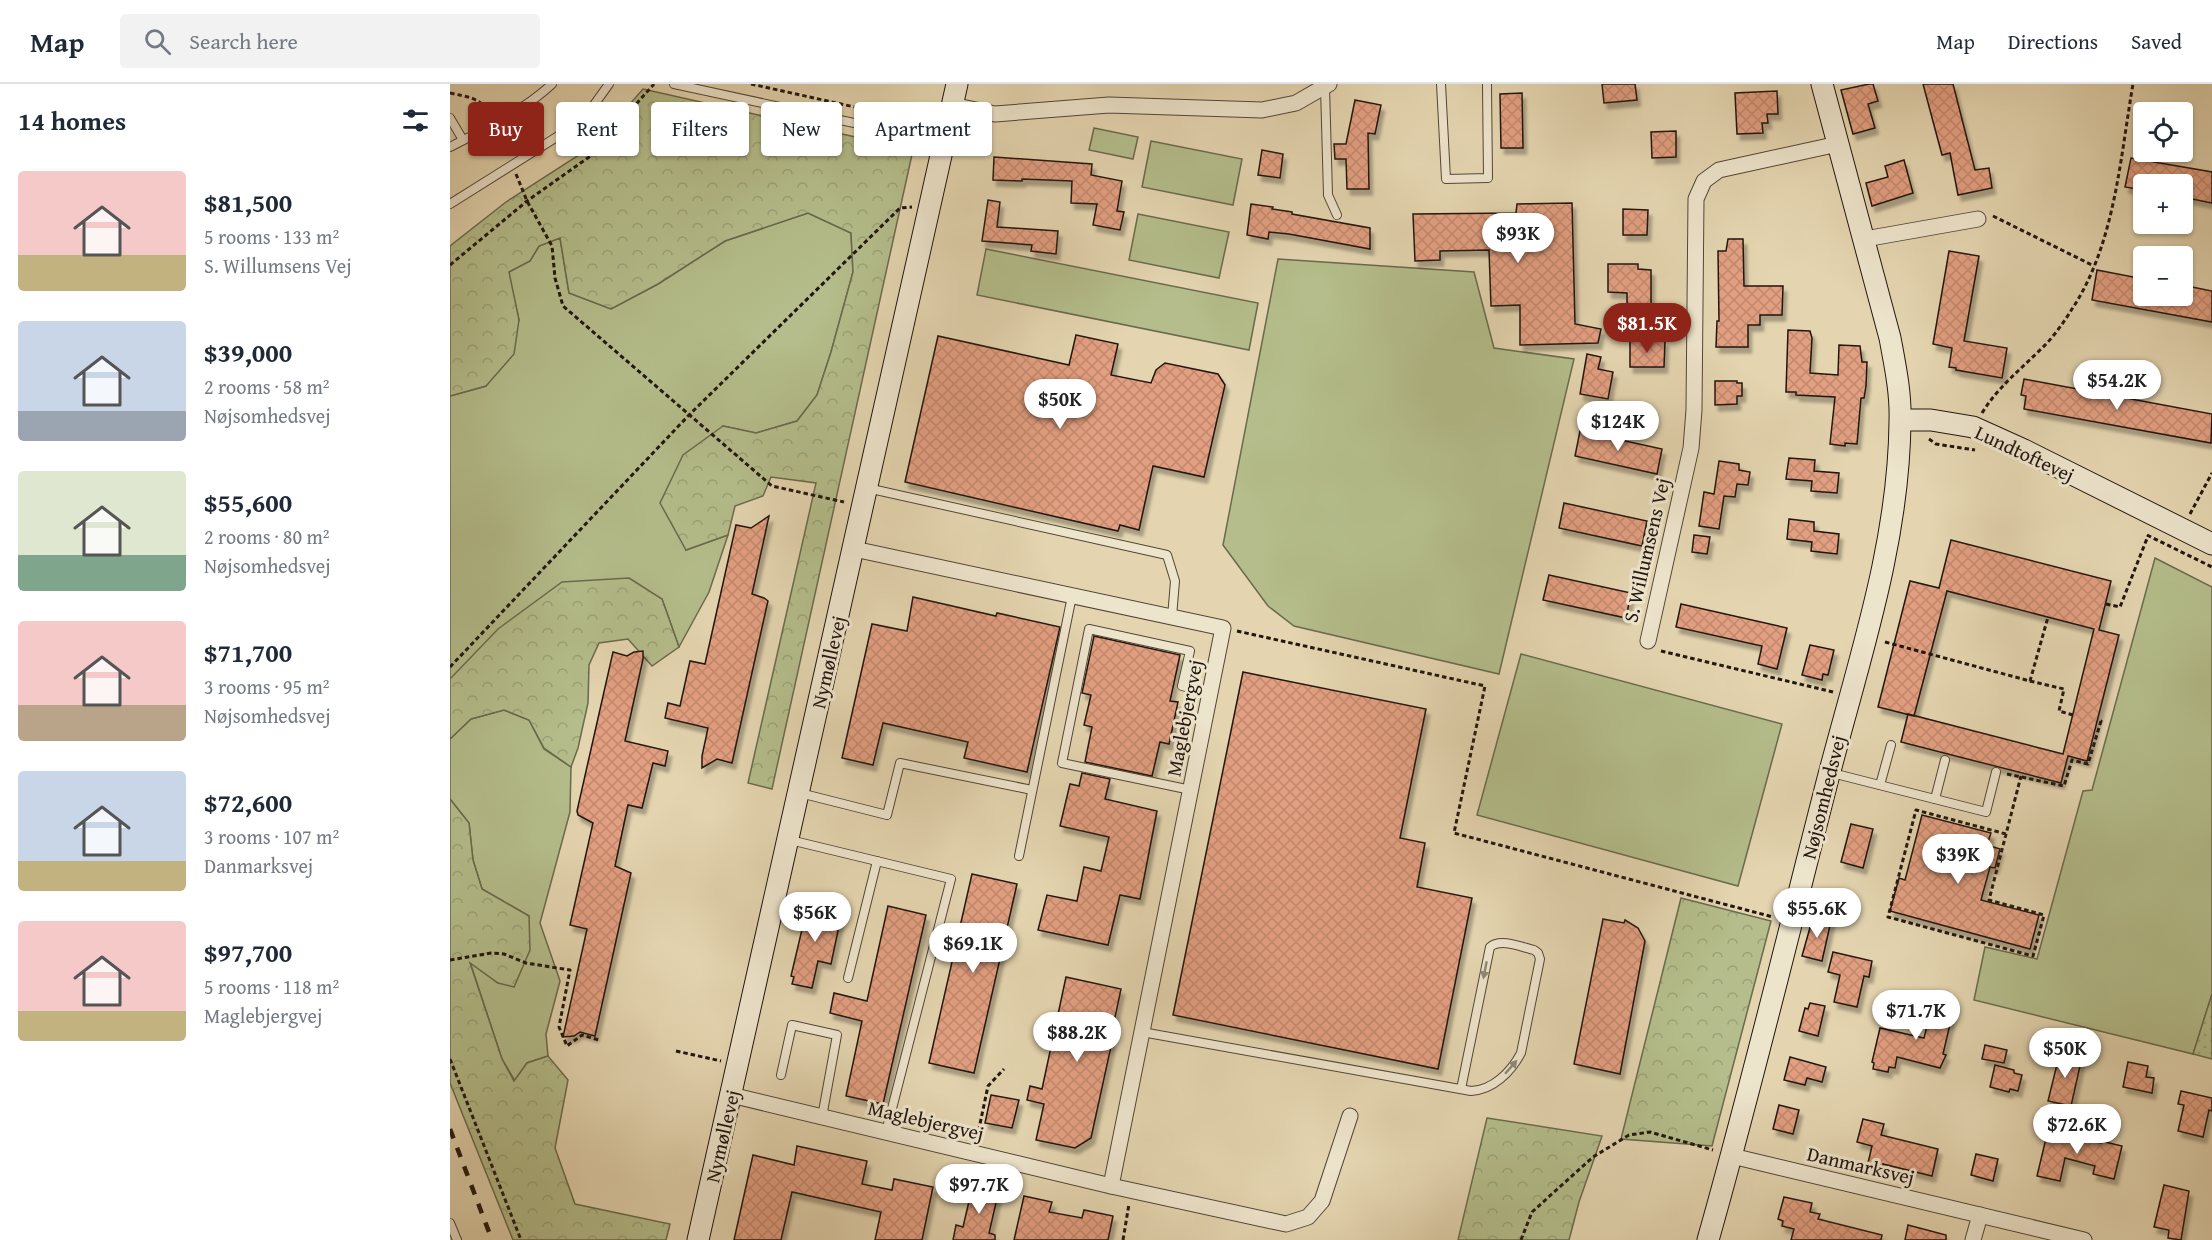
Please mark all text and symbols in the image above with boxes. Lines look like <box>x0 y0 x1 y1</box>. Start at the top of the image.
search box <box>120 14 540 68</box>
text: Map <box>30 21 84 62</box>
icon: search <box>141 25 174 58</box>
text: Search here <box>189 25 298 57</box>
text: Map <box>1936 26 1975 57</box>
text: Directions <box>2008 26 2098 57</box>
text: Saved <box>2131 26 2182 57</box>
text: 14 homes <box>18 101 126 140</box>
chip: Buy <box>468 102 544 156</box>
chip: Rent <box>556 102 639 156</box>
chip: Filters <box>651 102 749 156</box>
chip: New <box>761 102 842 156</box>
chip: Apartment <box>854 102 992 156</box>
map controls <box>2133 102 2193 306</box>
button: locate <box>2133 102 2193 162</box>
icon: filters <box>399 104 432 137</box>
button: + <box>2133 174 2193 234</box>
text: $81,500 <box>204 183 292 222</box>
icon: home <box>66 195 138 267</box>
pin: $93K <box>1482 213 1554 264</box>
text: $93K <box>1496 218 1540 247</box>
text: 5 rooms · 133 m² <box>204 222 339 251</box>
button: − <box>2133 246 2193 306</box>
text: S. Willumsens Vej <box>204 251 352 280</box>
pin: $81.5K <box>1598 303 1696 354</box>
text: $81.5K <box>1617 308 1677 337</box>
text: $39,000 <box>204 333 292 372</box>
icon: home <box>66 345 138 417</box>
pin: $54.2K <box>2068 360 2166 411</box>
text: $54.2K <box>2087 365 2147 394</box>
text: 2 rooms · 58 m² <box>204 372 330 401</box>
pin: $50K <box>1024 379 1096 430</box>
text: $50K <box>1038 384 1082 413</box>
text: Nøjsomhedsvej <box>204 401 331 430</box>
pin: $124K <box>1576 401 1660 452</box>
text: $124K <box>1591 406 1645 435</box>
street label: Lundtoftevej <box>1970 417 2080 489</box>
street label: S. Willumsens Vej <box>1615 475 1677 625</box>
text: $55,600 <box>204 483 292 522</box>
icon: home <box>66 495 138 567</box>
text: 2 rooms · 80 m² <box>204 522 330 551</box>
text: Nøjsomhedsvej <box>204 551 331 580</box>
street label: Nymøllevej <box>803 613 853 711</box>
text: $71,700 <box>204 633 292 672</box>
icon: home <box>66 645 138 717</box>
street label: Maglebjergvej <box>1158 657 1210 779</box>
text: 3 rooms · 95 m² <box>204 672 330 701</box>
text: Nøjsomhedsvej <box>204 701 331 730</box>
street label: Nøjsomhedsvej <box>1794 732 1852 862</box>
text: $72,600 <box>204 783 292 822</box>
icon: home <box>66 795 138 867</box>
text: 3 rooms · 107 m² <box>204 822 339 851</box>
pin: $39K <box>1922 834 1994 885</box>
text: $39K <box>1936 839 1980 868</box>
text: Danmarksvej <box>204 851 313 880</box>
pin: $55.6K <box>1768 888 1866 939</box>
pin: $56K <box>779 892 851 943</box>
text: $55.6K <box>1787 893 1847 922</box>
text: $56K <box>793 897 837 926</box>
pin: $69.1K <box>924 923 1022 974</box>
text: $69.1K <box>943 928 1003 957</box>
text: $97,700 <box>204 933 292 972</box>
icon: home <box>66 945 138 1017</box>
one-way arrow <box>1480 961 1489 980</box>
text: 5 rooms · 118 m² <box>204 972 339 1001</box>
pin: $71.7K <box>1867 990 1965 1041</box>
text: $71.7K <box>1886 995 1946 1024</box>
text: Maglebjergvej <box>204 1001 322 1030</box>
pin: $88.2K <box>1028 1012 1126 1063</box>
text: $88.2K <box>1047 1017 1107 1046</box>
pin: $50K <box>2029 1028 2101 1079</box>
text: $50K <box>2043 1033 2087 1062</box>
one-way arrow <box>1504 1060 1517 1075</box>
street label: Nymøllevej <box>697 1087 747 1185</box>
street label: Maglebjergvej <box>865 1093 987 1147</box>
pin: $72.6K <box>2028 1104 2126 1155</box>
text: $72.6K <box>2047 1109 2107 1138</box>
street label: Danmarksvej <box>1805 1139 1917 1191</box>
pin: $97.7K <box>930 1164 1028 1215</box>
text: $97.7K <box>949 1169 1009 1198</box>

